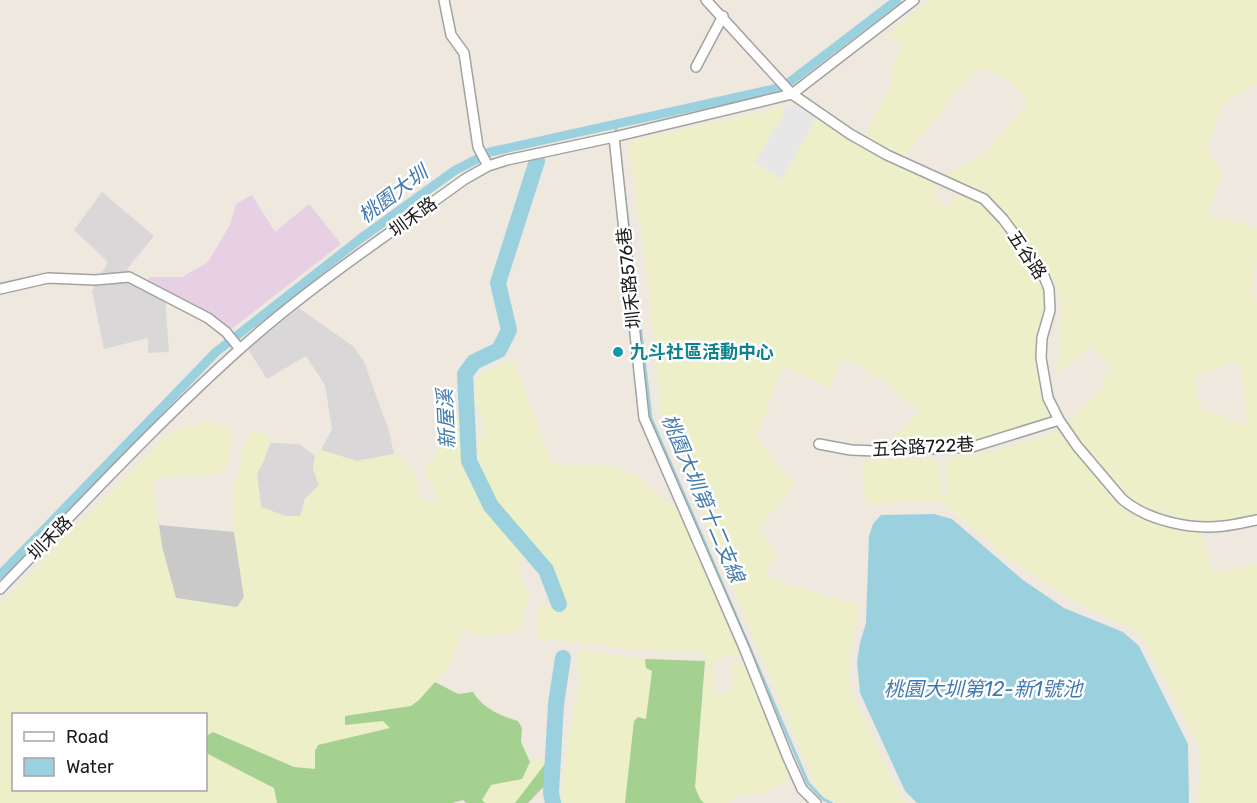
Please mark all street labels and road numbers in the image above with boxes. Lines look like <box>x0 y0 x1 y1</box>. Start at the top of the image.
street label: 圳禾路 <box>385 192 441 242</box>
street label: 圳禾路576巷 <box>613 226 645 330</box>
street label: 五谷路 <box>1003 226 1051 284</box>
street label: 五谷路722巷 <box>871 433 975 461</box>
street label: 圳禾路 <box>23 511 77 565</box>

